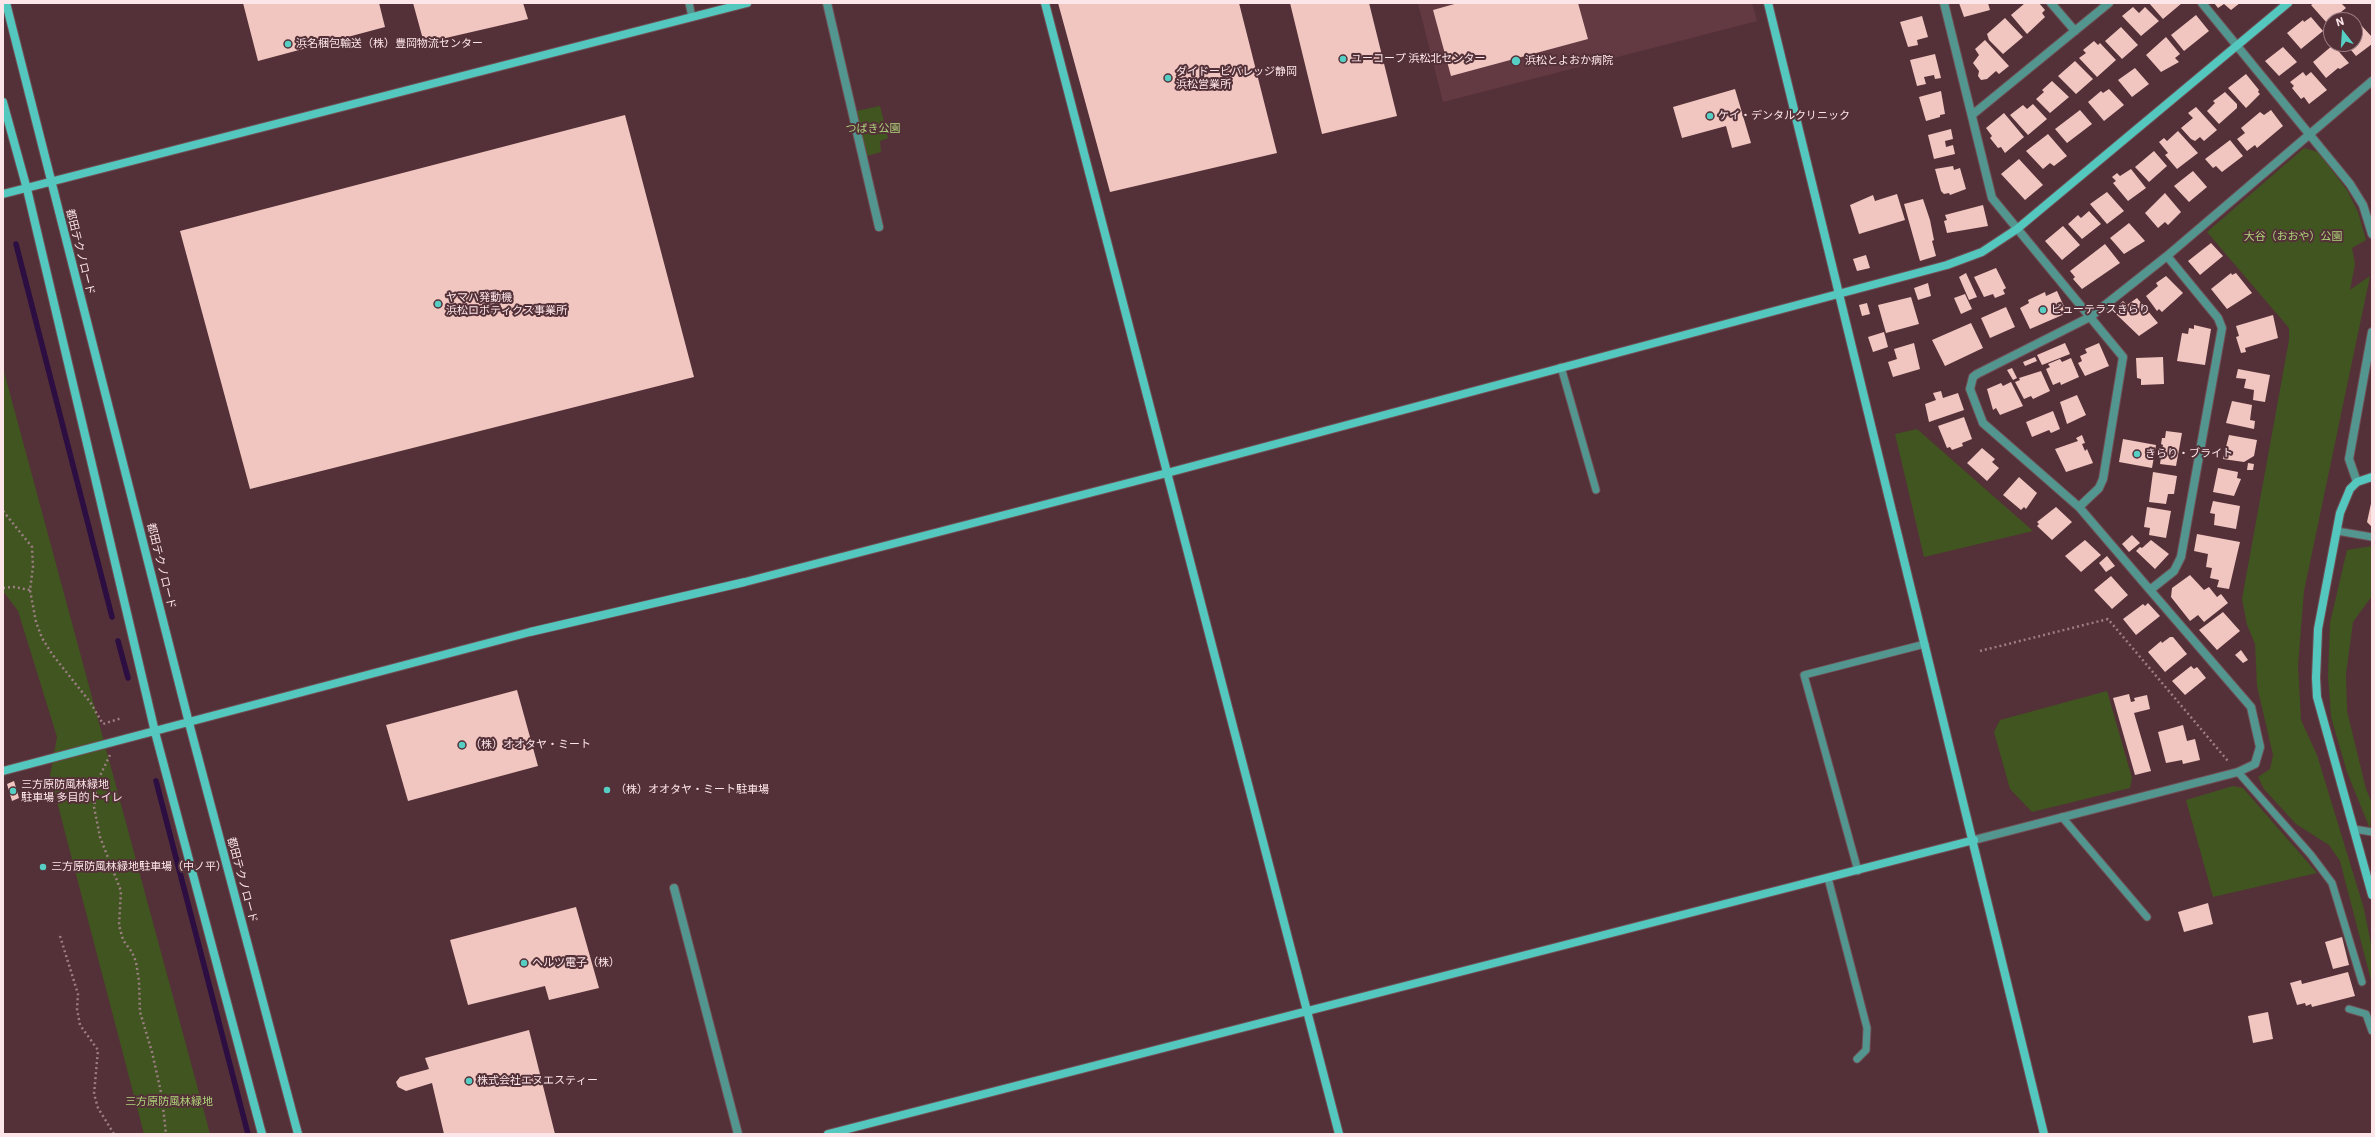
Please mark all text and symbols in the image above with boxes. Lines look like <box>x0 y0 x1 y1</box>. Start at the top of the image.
north arrow <box>2323 12 2363 52</box>
text: N <box>2334 14 2346 29</box>
place label: 浜名梱包輸送（株）豊岡物流センター <box>296 37 483 51</box>
marker: 浜名梱包輸送（株）豊岡物流センター <box>283 39 293 49</box>
place label: ユーコープ 浜松北センター <box>1351 52 1486 66</box>
marker: ユーコープ 浜松北センター <box>1338 54 1348 64</box>
place label: 浜松とよおか病院 <box>1525 54 1613 68</box>
marker: 浜松とよおか病院 <box>1510 55 1522 67</box>
place label: ダイドービバレッジ静岡 浜松営業所 <box>1176 65 1297 91</box>
marker: ダイドービバレッジ静岡 浜松営業所 <box>1163 73 1173 83</box>
place label: ケイ・デンタルクリニック <box>1718 109 1850 123</box>
marker: ケイ・デンタルクリニック <box>1705 111 1715 121</box>
park label: つばき公園 <box>846 122 900 136</box>
street label: 都田テクノロード <box>63 208 97 296</box>
park label: 大谷（おおや）公園 <box>2244 230 2342 244</box>
place label: ヤマハ発動機 浜松ロボティクス事業所 <box>446 291 567 317</box>
marker: ヤマハ発動機 浜松ロボティクス事業所 <box>433 299 443 309</box>
place label: ビューテラスきらり <box>2051 303 2150 317</box>
marker: ビューテラスきらり <box>2038 305 2048 315</box>
place label: きらり・ブライト <box>2145 447 2233 461</box>
marker: きらり・ブライト <box>2132 449 2142 459</box>
street label: 都田テクノロード <box>144 522 178 610</box>
place label: （株）オオタヤ・ミート <box>470 738 591 752</box>
marker: （株）オオタヤ・ミート <box>457 740 467 750</box>
place label: 三方原防風林緑地 駐車場 多目的トイレ <box>21 778 123 804</box>
place label: （株）オオタヤ・ミート駐車場 <box>615 783 769 797</box>
marker: （株）オオタヤ・ミート駐車場 <box>602 785 612 795</box>
marker: 三方原防風林緑地 駐車場 多目的トイレ <box>8 786 18 796</box>
street label: 都田テクノロード <box>224 836 260 924</box>
place label: 三方原防風林緑地駐車場（中ノ平） <box>51 860 227 874</box>
marker: 三方原防風林緑地駐車場（中ノ平） <box>38 862 48 872</box>
place label: ヘルツ電子（株） <box>532 956 620 970</box>
marker: ヘルツ電子（株） <box>519 958 529 968</box>
place label: 株式会社エヌエスティー <box>477 1074 598 1088</box>
marker: 株式会社エヌエスティー <box>464 1076 474 1086</box>
park label: 三方原防風林緑地 <box>125 1095 213 1109</box>

